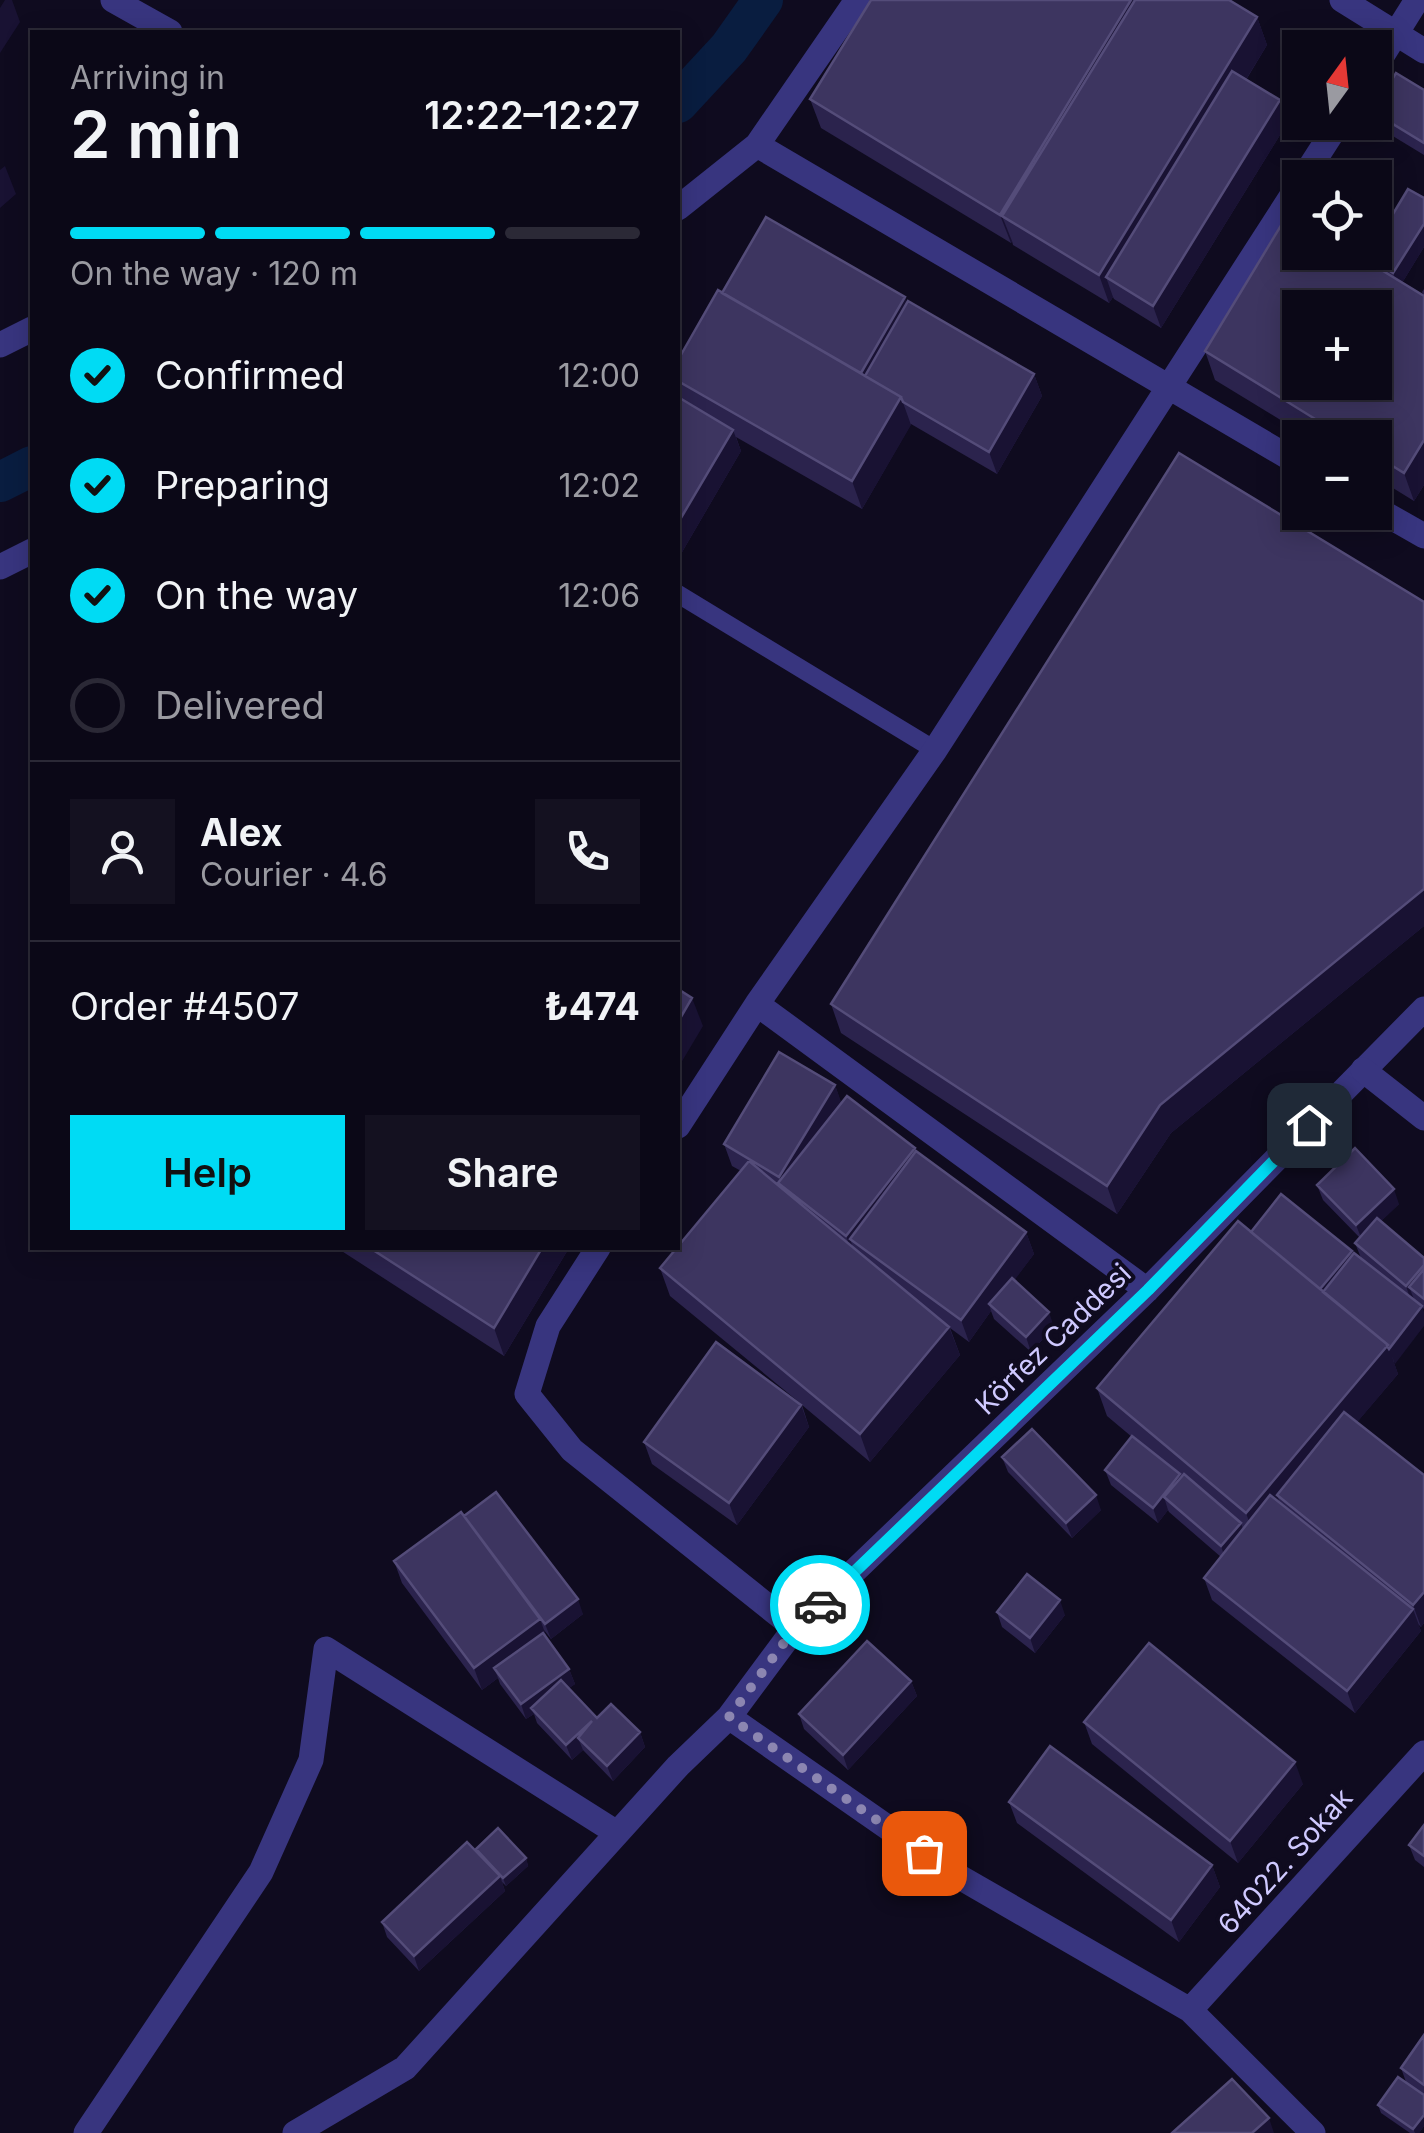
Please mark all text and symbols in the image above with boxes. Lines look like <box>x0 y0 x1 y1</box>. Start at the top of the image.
north arrow <box>1282 30 1392 140</box>
map controls <box>1282 30 1392 530</box>
text: Arriving in <box>70 58 225 97</box>
text: 12:22–12:27 <box>424 92 640 138</box>
text: 2 min <box>70 95 242 174</box>
button: locate <box>1282 160 1392 270</box>
text: On the way · 120 m <box>70 254 358 293</box>
button: + <box>1282 290 1392 400</box>
icon: check <box>70 348 125 403</box>
text: Confirmed <box>155 352 345 398</box>
text: 12:00 <box>558 356 640 395</box>
button: − <box>1282 420 1392 530</box>
icon: check <box>70 458 125 513</box>
text: Preparing <box>155 462 330 508</box>
text: 12:02 <box>559 466 640 505</box>
icon: check <box>70 568 125 623</box>
text: On the way <box>155 572 358 618</box>
text: 12:06 <box>558 576 640 615</box>
text: Delivered <box>155 682 325 728</box>
button: person <box>70 799 175 904</box>
button: phone <box>535 799 640 904</box>
text: Alex <box>200 809 283 855</box>
text: Courier · 4.6 <box>200 855 388 894</box>
text: Order #4507 <box>70 983 300 1029</box>
text: ₺474 <box>544 983 640 1029</box>
pin <box>1267 1083 1352 1168</box>
icon: home <box>1282 1098 1337 1153</box>
button: Help <box>70 1115 345 1230</box>
button: Share <box>365 1115 640 1230</box>
street label: Körfez Caddesi <box>968 1256 1138 1422</box>
courier <box>770 1555 870 1655</box>
icon: car <box>793 1578 848 1633</box>
street label: 64022. Sokak <box>1211 1781 1359 1941</box>
pin <box>882 1811 967 1896</box>
icon: bag <box>897 1826 952 1881</box>

